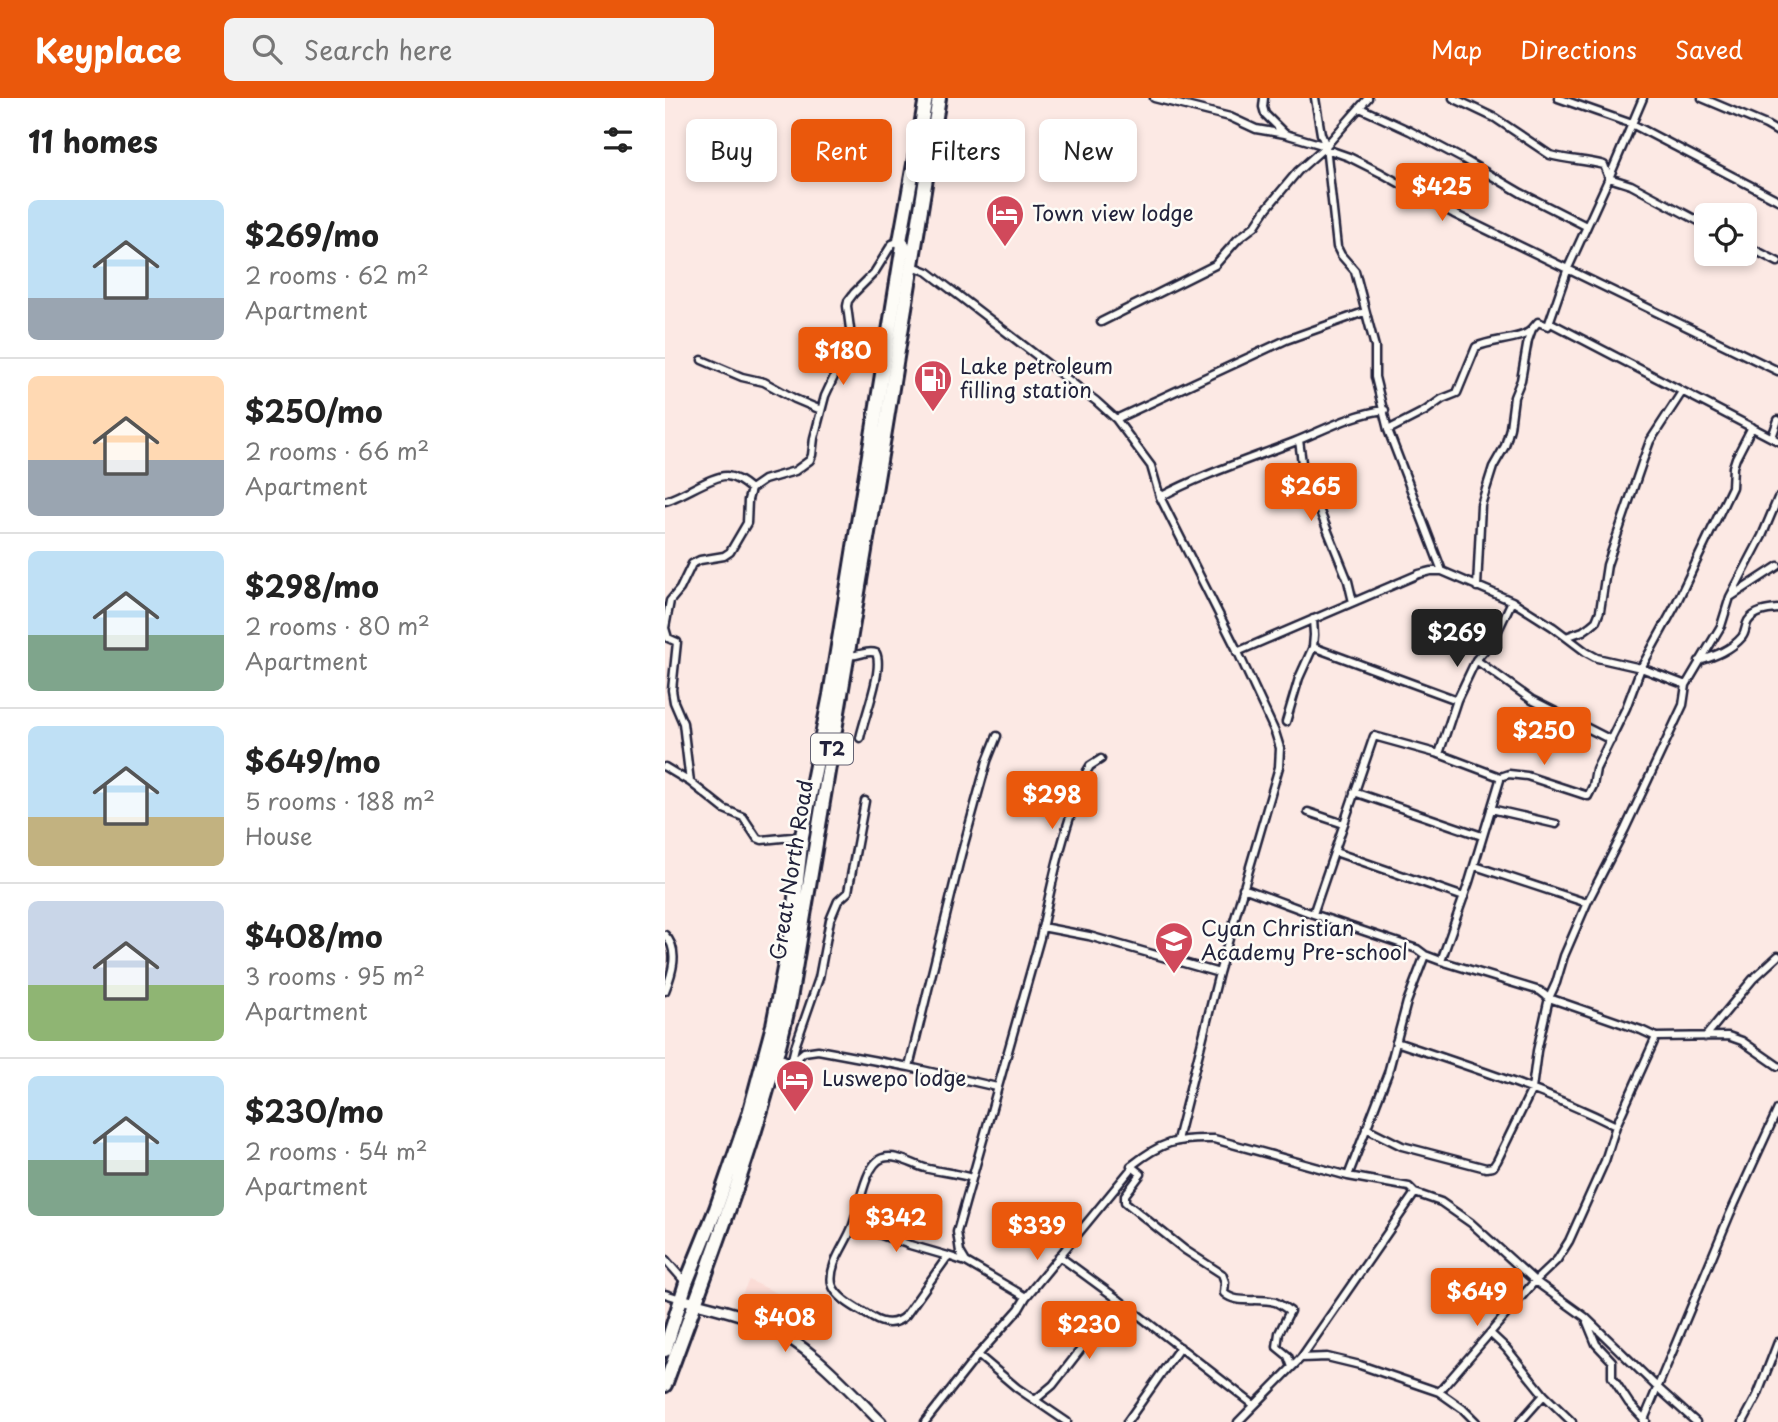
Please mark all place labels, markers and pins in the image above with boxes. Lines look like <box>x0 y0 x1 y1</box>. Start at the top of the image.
pin: $425 <box>1401 164 1483 223</box>
hotel icon: Town view lodge <box>984 193 1026 248</box>
place label: Town view lodge <box>1032 196 1194 228</box>
pin: $180 <box>802 328 884 387</box>
place label: Lake petroleum filling station <box>960 349 1113 405</box>
fuel station icon: Lake petroleum filling station <box>912 358 954 413</box>
pin: $265 <box>1270 464 1352 523</box>
pin: $269 <box>1416 610 1498 669</box>
pin: $250 <box>1503 708 1585 767</box>
pin: $298 <box>1011 772 1093 831</box>
place label: Cyan Christian Academy Pre-school <box>1201 911 1408 967</box>
school or university icon: Cyan Christian Academy Pre-school <box>1153 920 1195 975</box>
hotel icon: Luswepo lodge <box>774 1058 816 1113</box>
place label: Luswepo lodge <box>822 1061 967 1093</box>
pin: $342 <box>855 1194 937 1254</box>
pin: $339 <box>996 1202 1078 1262</box>
pin: $649 <box>1436 1268 1518 1328</box>
pin: $408 <box>744 1294 826 1354</box>
pin: $230 <box>1048 1302 1130 1361</box>

